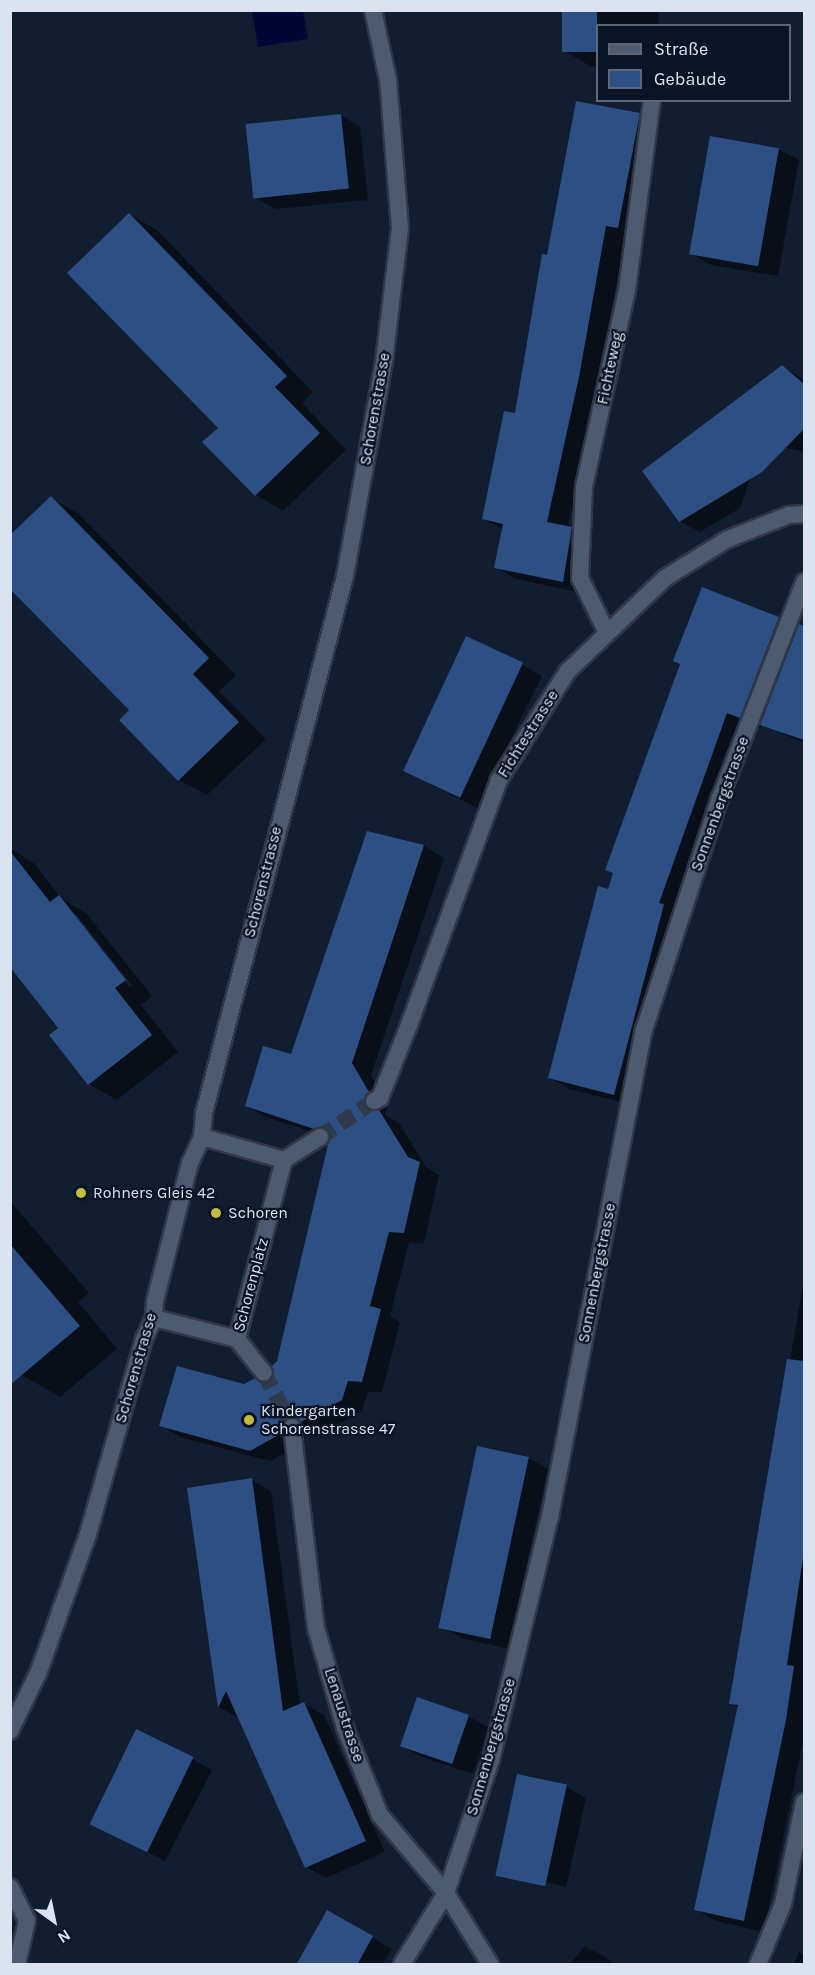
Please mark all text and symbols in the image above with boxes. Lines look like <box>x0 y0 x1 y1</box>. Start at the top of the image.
legend <box>596 24 791 102</box>
text: Straße <box>654 38 708 60</box>
text: Gebäude <box>654 68 726 90</box>
street label: Fichteweg <box>593 330 627 406</box>
street label: Schorenstrasse <box>356 351 394 467</box>
street label: Fichtestrasse <box>494 687 562 781</box>
street label: Sonnenbergstrasse <box>687 734 753 874</box>
street label: Schorenstrasse <box>240 824 286 940</box>
place label: Rohners Gleis 42 <box>93 1183 215 1203</box>
marker: Rohners Gleis 42 <box>74 1186 88 1200</box>
street label: Sonnenbergstrasse <box>574 1202 620 1344</box>
place label: Schoren <box>228 1203 288 1223</box>
marker: Schoren <box>209 1206 223 1220</box>
street label: Schorenplatz <box>229 1236 273 1334</box>
street label: Schorenstrasse <box>111 1311 161 1425</box>
place label: Kindergarten Schorenstrasse 47 <box>261 1401 395 1439</box>
marker: Kindergarten Schorenstrasse 47 <box>242 1413 256 1427</box>
street label: Lenaustrasse <box>320 1665 368 1765</box>
street label: Sonnenbergstrasse <box>462 1676 520 1818</box>
north arrow <box>24 1891 84 1951</box>
text: N <box>54 1925 74 1948</box>

